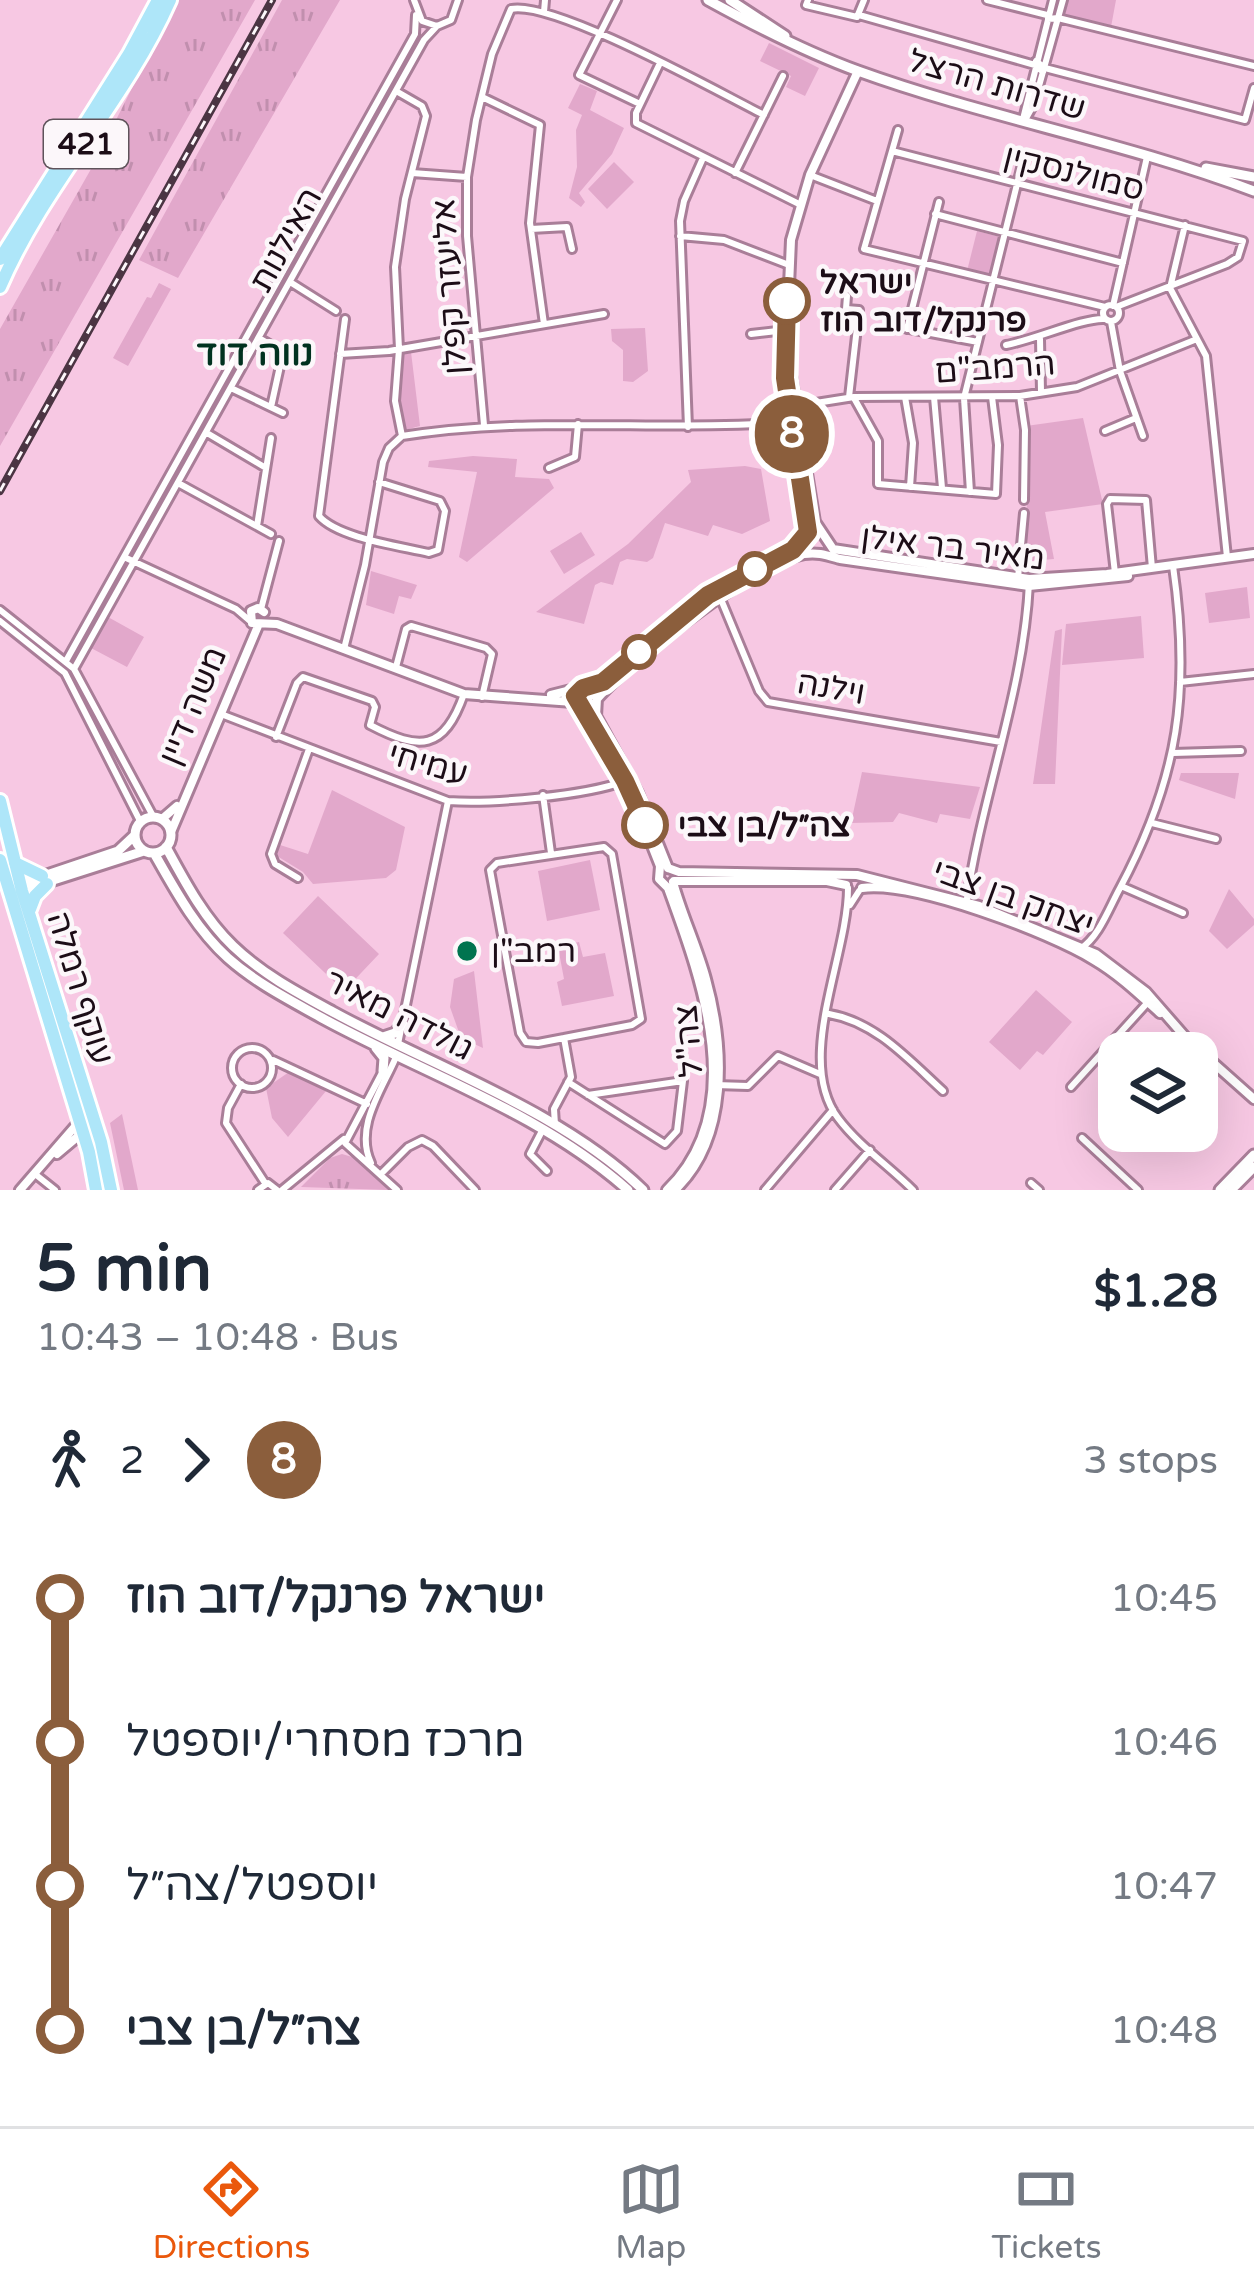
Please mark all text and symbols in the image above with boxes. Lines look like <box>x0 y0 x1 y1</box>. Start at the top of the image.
street label: שדרות הרצל <box>904 41 1090 129</box>
road number: 421 <box>44 120 128 168</box>
street label: סמולנסקין <box>1000 137 1148 209</box>
street label: האילנות <box>242 181 330 299</box>
street label: אליעזר קפלן <box>424 198 476 376</box>
place label: ישראל פרנקל/דוב הוז <box>820 263 1027 340</box>
marker: ישראל פרנקל/דוב הוז <box>765 279 809 323</box>
district label: נווה דוד <box>197 332 313 375</box>
street label: הרמב"ם <box>933 344 1057 392</box>
line badge: 8 <box>753 395 831 473</box>
text: 8 <box>779 408 805 459</box>
street label: מאיר בר אילן <box>859 517 1047 579</box>
unlabelled marker <box>739 553 771 585</box>
unlabelled marker <box>623 636 655 668</box>
street label: משה דיין <box>151 641 235 771</box>
street label: וילנה <box>794 663 868 713</box>
street label: עמיחי <box>384 734 472 794</box>
marker: צה״ל/בן צבי <box>623 803 667 847</box>
place label: צה״ל/בן צבי <box>678 806 851 845</box>
street label: יצחק בן צבי <box>927 851 1099 945</box>
street label: עוקף רמלה <box>38 907 122 1069</box>
place label: רמב"ן <box>491 932 576 971</box>
marker: רמב"ן <box>454 938 480 964</box>
street label: גולדה מאיר <box>318 961 480 1069</box>
street label: צה"ל <box>666 1003 712 1079</box>
map controls <box>1098 1032 1218 1152</box>
button: layers <box>1098 1032 1218 1152</box>
text: 5 min <box>36 1229 212 1309</box>
text: $1.28 <box>1094 1265 1218 1319</box>
text: 10:43 – 10:48 · Bus <box>36 1314 399 1361</box>
icon: walk <box>36 1427 102 1493</box>
icon: forward <box>163 1427 229 1493</box>
text: 8 <box>271 1434 297 1485</box>
text: 2 <box>120 1437 145 1484</box>
text: 3 stops <box>1083 1437 1218 1484</box>
text: ישראל פרנקל/דוב הוז <box>126 1571 545 1625</box>
text: 10:45 <box>1110 1575 1218 1622</box>
text: מרכז מסחרי/יוספטל <box>126 1715 525 1769</box>
text: 10:46 <box>1110 1719 1218 1766</box>
text: יוספטל/צה״ל <box>126 1859 378 1913</box>
text: 10:47 <box>1110 1863 1218 1910</box>
text: צה״ל/בן צבי <box>126 2003 362 2057</box>
text: 10:48 <box>1110 2007 1218 2054</box>
tab: Directions <box>152 2156 310 2267</box>
tab: Map <box>615 2156 686 2267</box>
tab: Tickets <box>991 2156 1102 2267</box>

